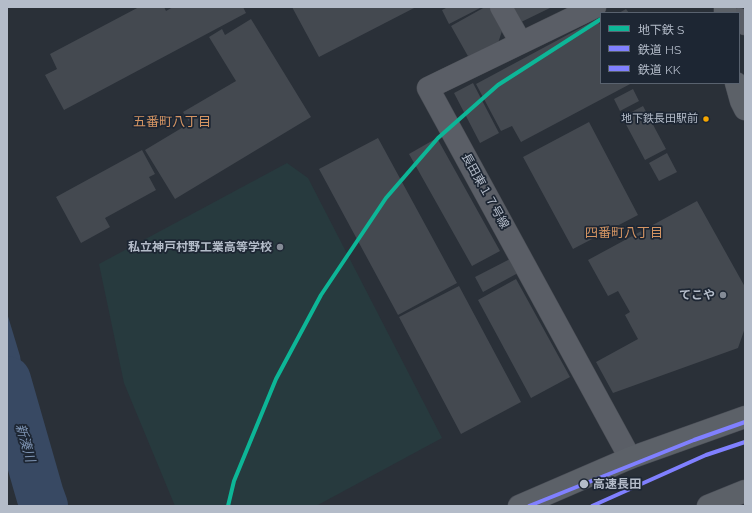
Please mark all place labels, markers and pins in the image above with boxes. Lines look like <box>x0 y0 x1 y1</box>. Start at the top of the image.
place label: 地下鉄長田駅前 <box>621 112 698 126</box>
marker: 地下鉄長田駅前 <box>701 114 711 124</box>
place label: 私立神戸村野工業高等学校 <box>128 240 272 254</box>
marker: 私立神戸村野工業高等学校 <box>275 242 285 252</box>
place label: てこや <box>679 288 715 302</box>
marker: てこや <box>718 290 728 300</box>
place label: 高速長田 <box>593 477 641 491</box>
marker: 高速長田 <box>578 478 590 490</box>

